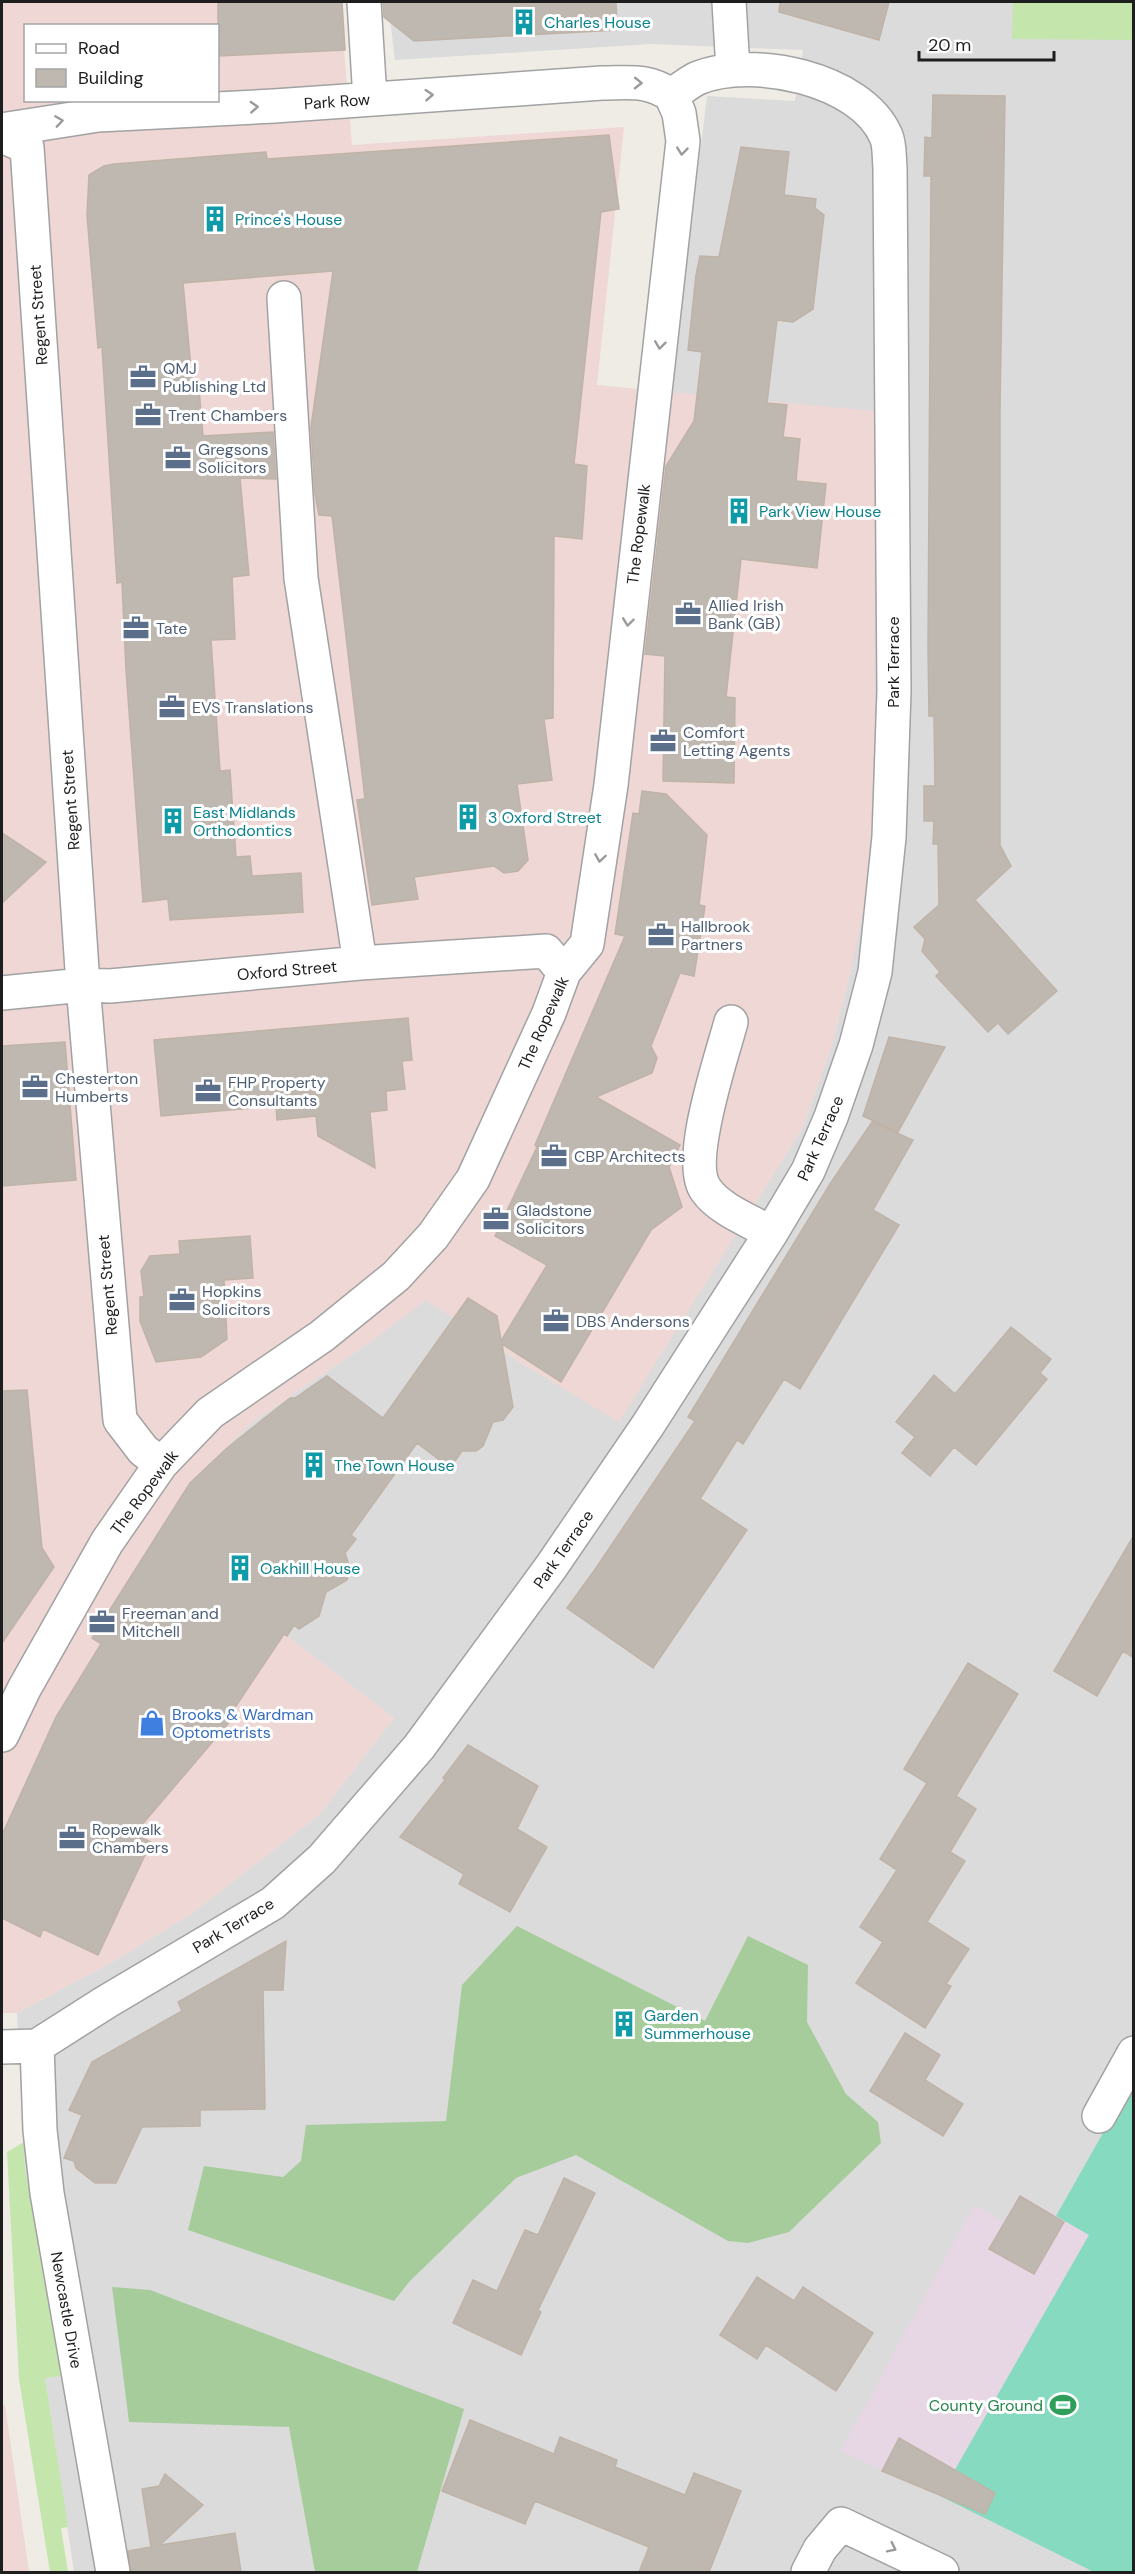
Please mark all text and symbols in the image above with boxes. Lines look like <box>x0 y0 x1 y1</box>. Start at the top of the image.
building icon: Charles House <box>509 7 539 37</box>
place label: Charles House <box>544 12 651 33</box>
legend <box>24 24 219 102</box>
scale bar <box>919 24 1054 62</box>
text: 20 m <box>928 33 971 57</box>
text: Road <box>78 36 120 60</box>
text: Building <box>78 66 143 90</box>
one-way arrow <box>634 77 643 89</box>
street label: Park Row <box>303 89 371 114</box>
one-way arrow <box>424 89 433 102</box>
one-way arrow <box>249 101 258 114</box>
one-way arrow <box>55 116 64 128</box>
one-way arrow <box>676 147 689 156</box>
building icon: Prince's House <box>200 204 230 234</box>
place label: Prince's House <box>235 209 342 230</box>
street label: Regent Street <box>25 264 52 366</box>
one-way arrow <box>654 341 666 350</box>
place label: QMJ Publishing Ltd <box>163 358 266 397</box>
office icon: QMJ Publishing Ltd <box>128 362 158 392</box>
office icon: Trent Chambers <box>133 400 163 430</box>
place label: Trent Chambers <box>168 405 287 426</box>
place label: Gregsons Solicitors <box>198 439 268 478</box>
office icon: Gregsons Solicitors <box>163 443 193 473</box>
street label: The Ropewalk <box>622 483 655 586</box>
building icon: Park View House <box>724 496 754 526</box>
place label: Park View House <box>759 501 881 522</box>
place label: Allied Irish Bank (GB) <box>708 595 784 634</box>
office icon: Allied Irish Bank (GB) <box>673 599 703 629</box>
office icon: Tate <box>121 613 151 643</box>
street label: Park Terrace <box>883 616 904 708</box>
place label: Tate <box>156 618 187 639</box>
one-way arrow <box>622 618 635 627</box>
office icon: EVS Translations <box>157 692 187 722</box>
place label: EVS Translations <box>192 697 314 718</box>
place label: Comfort Letting Agents <box>683 722 790 761</box>
office icon: Comfort Letting Agents <box>648 726 678 756</box>
street label: Regent Street <box>57 749 84 851</box>
place label: East Midlands Orthodontics <box>193 802 296 841</box>
building icon: 3 Oxford Street <box>453 802 483 832</box>
building icon: East Midlands Orthodontics <box>158 806 188 836</box>
place label: 3 Oxford Street <box>488 807 602 828</box>
one-way arrow <box>595 853 607 862</box>
place label: Hallbrook Partners <box>681 916 750 955</box>
office icon: Hallbrook Partners <box>646 920 676 950</box>
street label: Oxford Street <box>236 956 338 985</box>
street label: The Ropewalk <box>513 973 574 1074</box>
place label: Chesterton Humberts <box>55 1068 138 1107</box>
office icon: Chesterton Humberts <box>20 1072 50 1102</box>
place label: FHP Property Consultants <box>228 1072 326 1111</box>
office icon: FHP Property Consultants <box>193 1076 223 1106</box>
street label: Park Terrace <box>792 1092 849 1184</box>
office icon: CBP Architects <box>539 1141 569 1171</box>
place label: CBP Architects <box>574 1146 685 1167</box>
place label: Gladstone Solicitors <box>516 1200 592 1239</box>
office icon: Gladstone Solicitors <box>481 1204 511 1234</box>
street label: Regent Street <box>93 1234 122 1336</box>
place label: Hopkins Solicitors <box>202 1281 271 1320</box>
office icon: Hopkins Solicitors <box>167 1285 197 1315</box>
office icon: DBS Andersons <box>541 1306 571 1336</box>
place label: DBS Andersons <box>576 1311 690 1332</box>
street label: The Ropewalk <box>106 1446 183 1539</box>
building icon: The Town House <box>299 1450 329 1480</box>
place label: The Town House <box>334 1455 455 1476</box>
street label: Park Terrace <box>529 1506 598 1593</box>
building icon: Oakhill House <box>225 1553 255 1583</box>
place label: Oakhill House <box>260 1558 360 1579</box>
place label: Freeman and Mitchell <box>122 1603 219 1642</box>
office icon: Freeman and Mitchell <box>87 1607 117 1637</box>
place label: Brooks & Wardman Optometrists <box>172 1704 313 1743</box>
shop icon: Brooks & Wardman Optometrists <box>137 1708 167 1738</box>
place label: Ropewalk Chambers <box>92 1819 169 1858</box>
office icon: Ropewalk Chambers <box>57 1823 87 1853</box>
street label: Park Terrace <box>189 1893 278 1958</box>
place label: Garden Summerhouse <box>644 2005 751 2044</box>
building icon: Garden Summerhouse <box>609 2009 639 2039</box>
street label: Newcastle Drive <box>46 2250 87 2370</box>
sports icon: County Ground <box>1048 2390 1078 2420</box>
place label: County Ground <box>929 2395 1043 2416</box>
one-way arrow <box>885 2541 896 2553</box>

